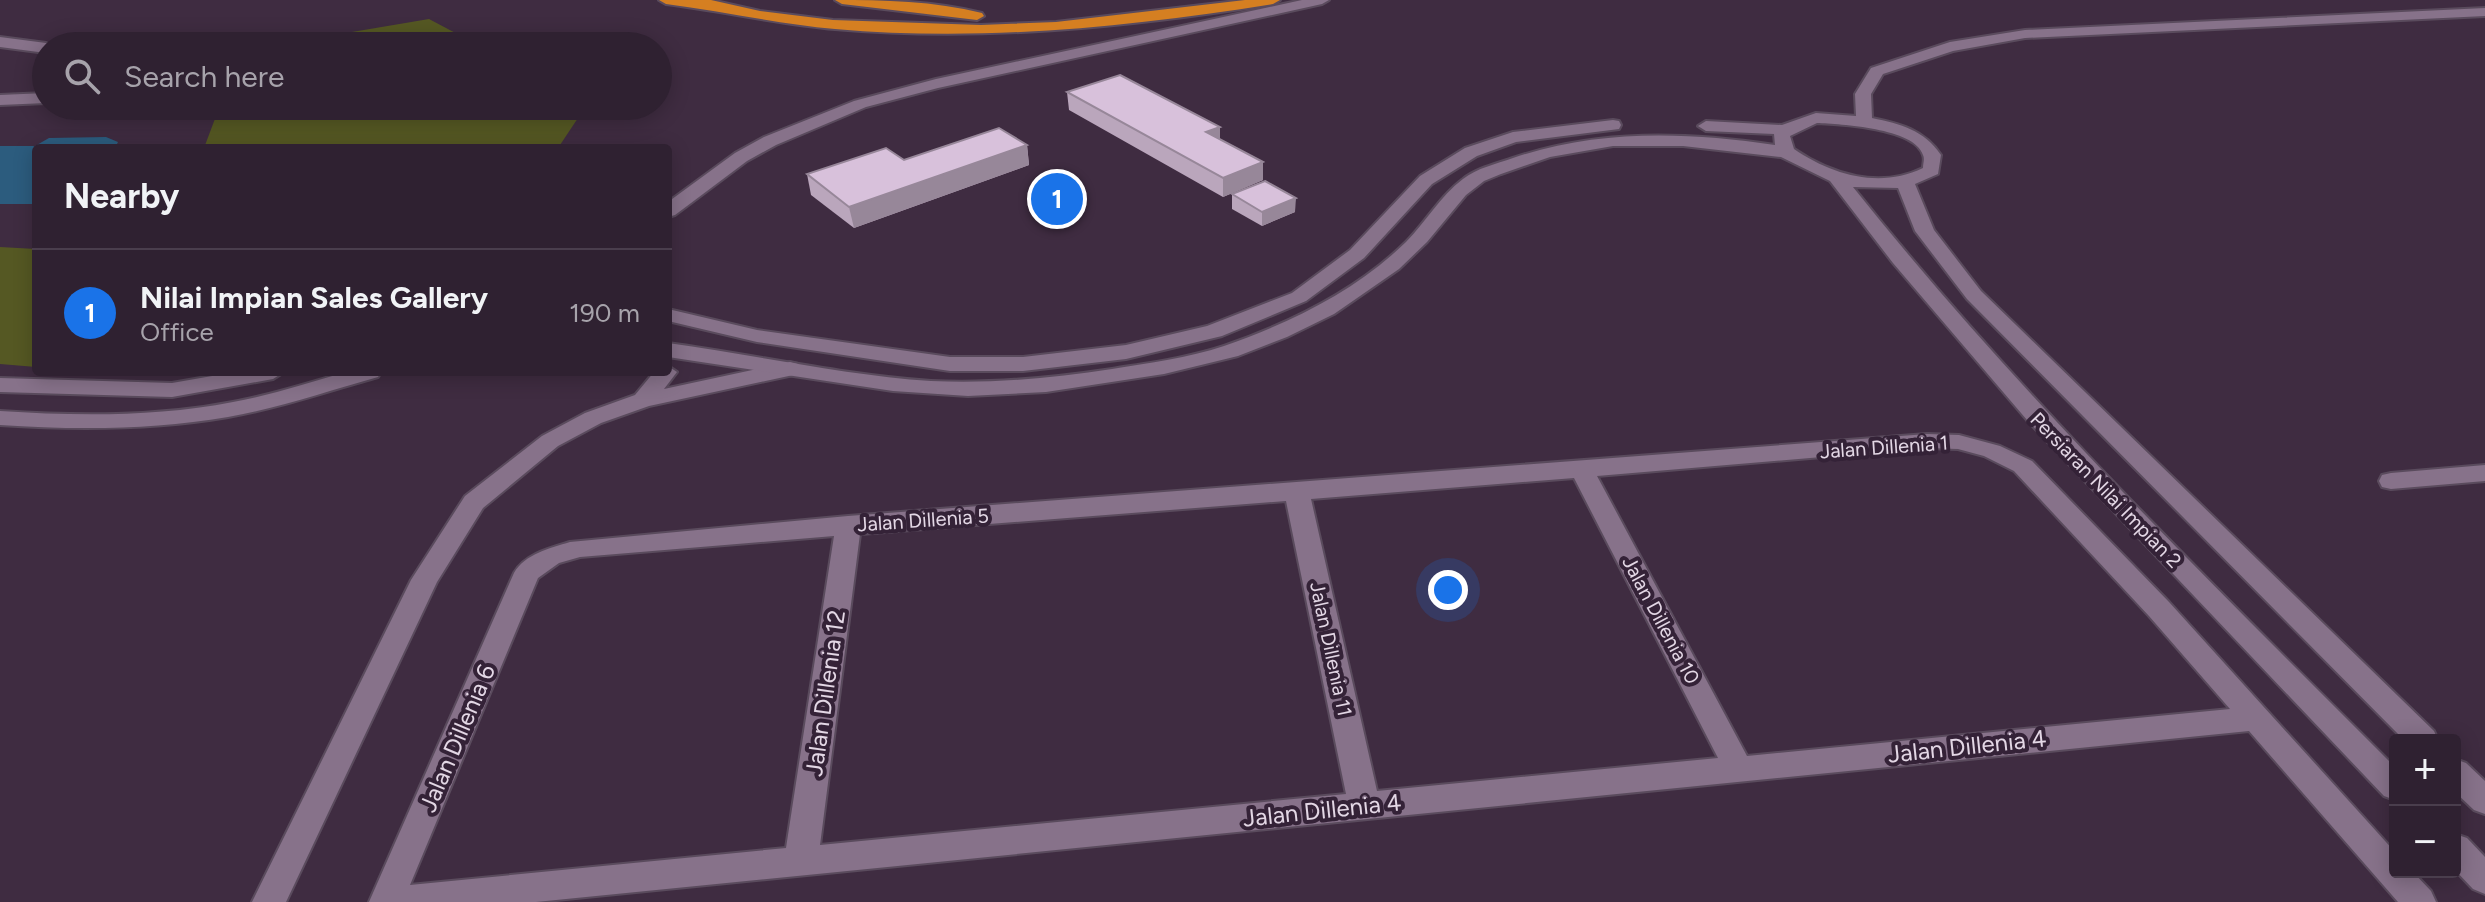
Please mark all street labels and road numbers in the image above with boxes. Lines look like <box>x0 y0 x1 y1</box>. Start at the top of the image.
street label: Persiaran Nilai Impian 2 <box>2025 407 2187 573</box>
street label: Jalan Dillenia 1 <box>1819 431 1949 463</box>
street label: Jalan Dillenia 5 <box>856 503 990 537</box>
street label: Jalan Dillenia 10 <box>1617 552 1705 688</box>
street label: Jalan Dillenia 11 <box>1305 580 1357 718</box>
street label: Jalan Dillenia 12 <box>799 608 851 778</box>
street label: Jalan Dillenia 6 <box>413 660 501 816</box>
street label: Jalan Dillenia 4 <box>1886 723 2048 769</box>
street label: Jalan Dillenia 4 <box>1241 787 1403 833</box>

